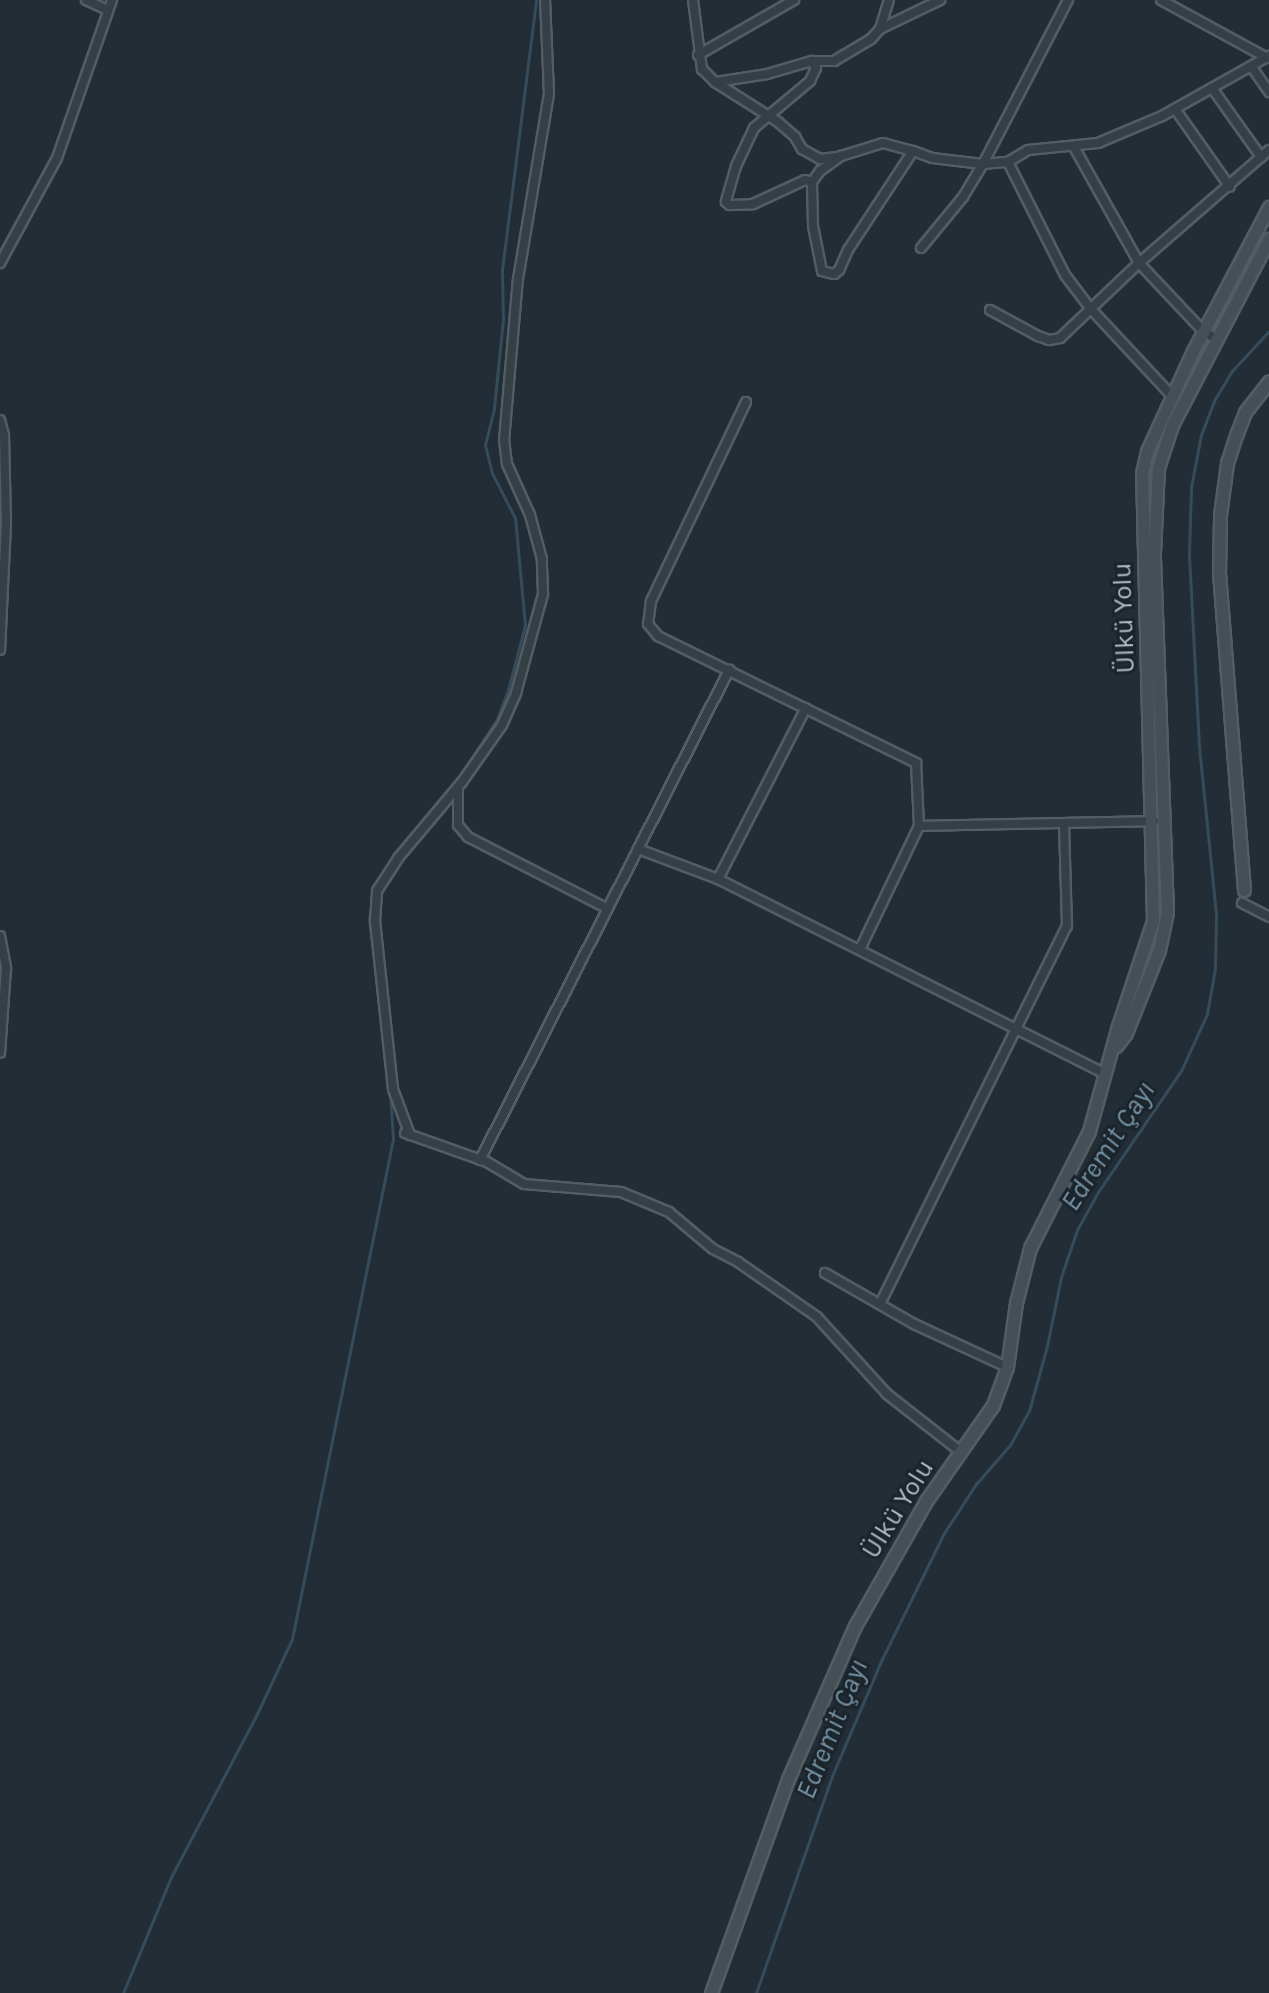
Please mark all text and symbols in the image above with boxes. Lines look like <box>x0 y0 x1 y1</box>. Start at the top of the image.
street label: Ülkü Yolu <box>1106 562 1142 674</box>
water label: Edremit Çayı <box>1054 1075 1162 1217</box>
street label: Ülkü Yolu <box>855 1454 941 1564</box>
water label: Edremit Çayı <box>789 1654 875 1804</box>

